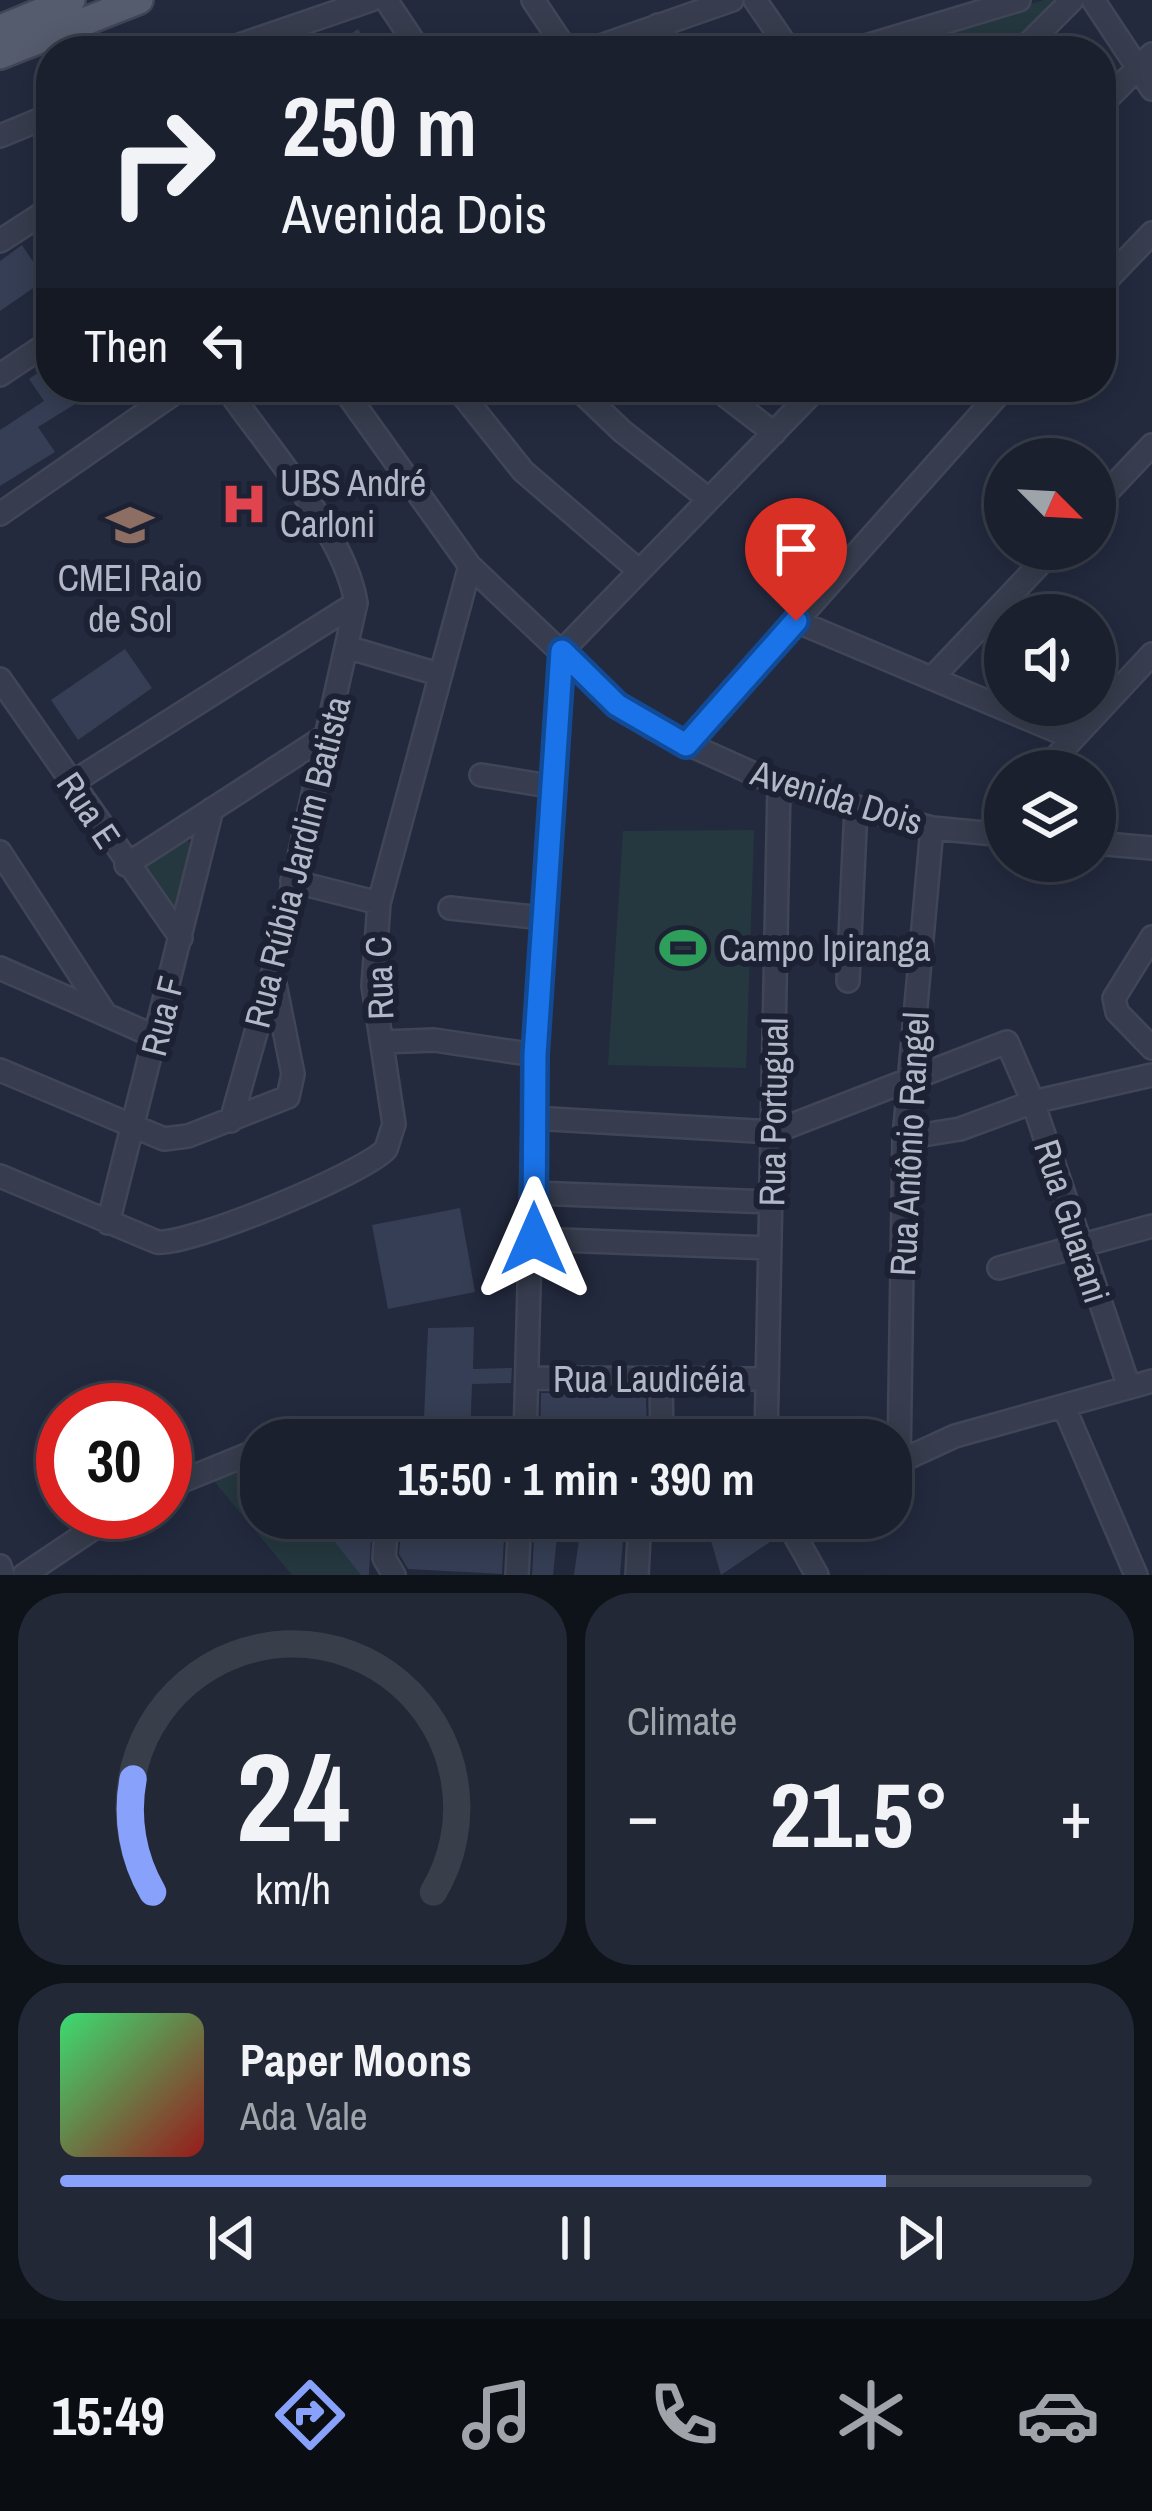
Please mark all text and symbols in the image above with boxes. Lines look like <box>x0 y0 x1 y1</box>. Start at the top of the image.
text: 250 m <box>282 69 477 182</box>
icon: right <box>84 84 240 240</box>
text: Avenida Dois <box>282 177 547 250</box>
icon: left <box>192 312 258 378</box>
text: Then <box>84 315 168 376</box>
north arrow <box>984 438 1116 570</box>
map controls <box>984 438 1116 882</box>
place label: UBS André Carloni <box>280 459 426 548</box>
hospital icon: UBS André Carloni <box>219 479 269 529</box>
pin <box>745 498 847 621</box>
school or university icon: CMEI Raio de Sol <box>105 500 155 550</box>
icon: arrive <box>763 516 829 582</box>
place label: CMEI Raio de Sol <box>58 554 202 643</box>
button: sound <box>984 594 1116 726</box>
street label: Rua Rúbia Jardim Batista <box>233 691 361 1033</box>
street label: Avenida Dois <box>745 748 929 846</box>
button: layers <box>984 750 1116 882</box>
street label: Rua E <box>46 763 132 857</box>
sports icon: Campo Ipiranga <box>658 923 708 973</box>
place label: Campo Ipiranga <box>719 924 931 972</box>
street label: Rua C <box>354 935 404 1021</box>
street label: Rua F <box>129 971 195 1061</box>
street label: Rua Antônio Rangel <box>878 1011 940 1277</box>
street label: Rua Portugual <box>747 1017 799 1207</box>
street label: Rua Guarani <box>1023 1133 1121 1309</box>
position arrow <box>471 1176 597 1302</box>
street label: Rua Laudicéia <box>553 1355 745 1403</box>
speed limit sign: 30 <box>36 1383 192 1539</box>
text: 15:50 · 1 min · 390 m <box>398 1448 754 1509</box>
text: Climate <box>627 1695 737 1747</box>
text: 24 <box>236 1712 349 1880</box>
text: 21.5° <box>770 1754 949 1875</box>
text: − <box>627 1770 659 1859</box>
text: + <box>1060 1770 1092 1859</box>
text: km/h <box>254 1860 331 1917</box>
text: Paper Moons <box>240 2029 472 2090</box>
text: Ada Vale <box>240 2090 367 2142</box>
icon: previous <box>199 2205 265 2271</box>
icon: pause <box>543 2205 609 2271</box>
icon: next <box>887 2205 953 2271</box>
icon: directions <box>268 2373 352 2457</box>
icon: music <box>455 2373 539 2457</box>
icon: phone <box>642 2373 726 2457</box>
icon: climate <box>829 2373 913 2457</box>
icon: car <box>1016 2373 1100 2457</box>
text: 15:49 <box>52 2379 165 2452</box>

